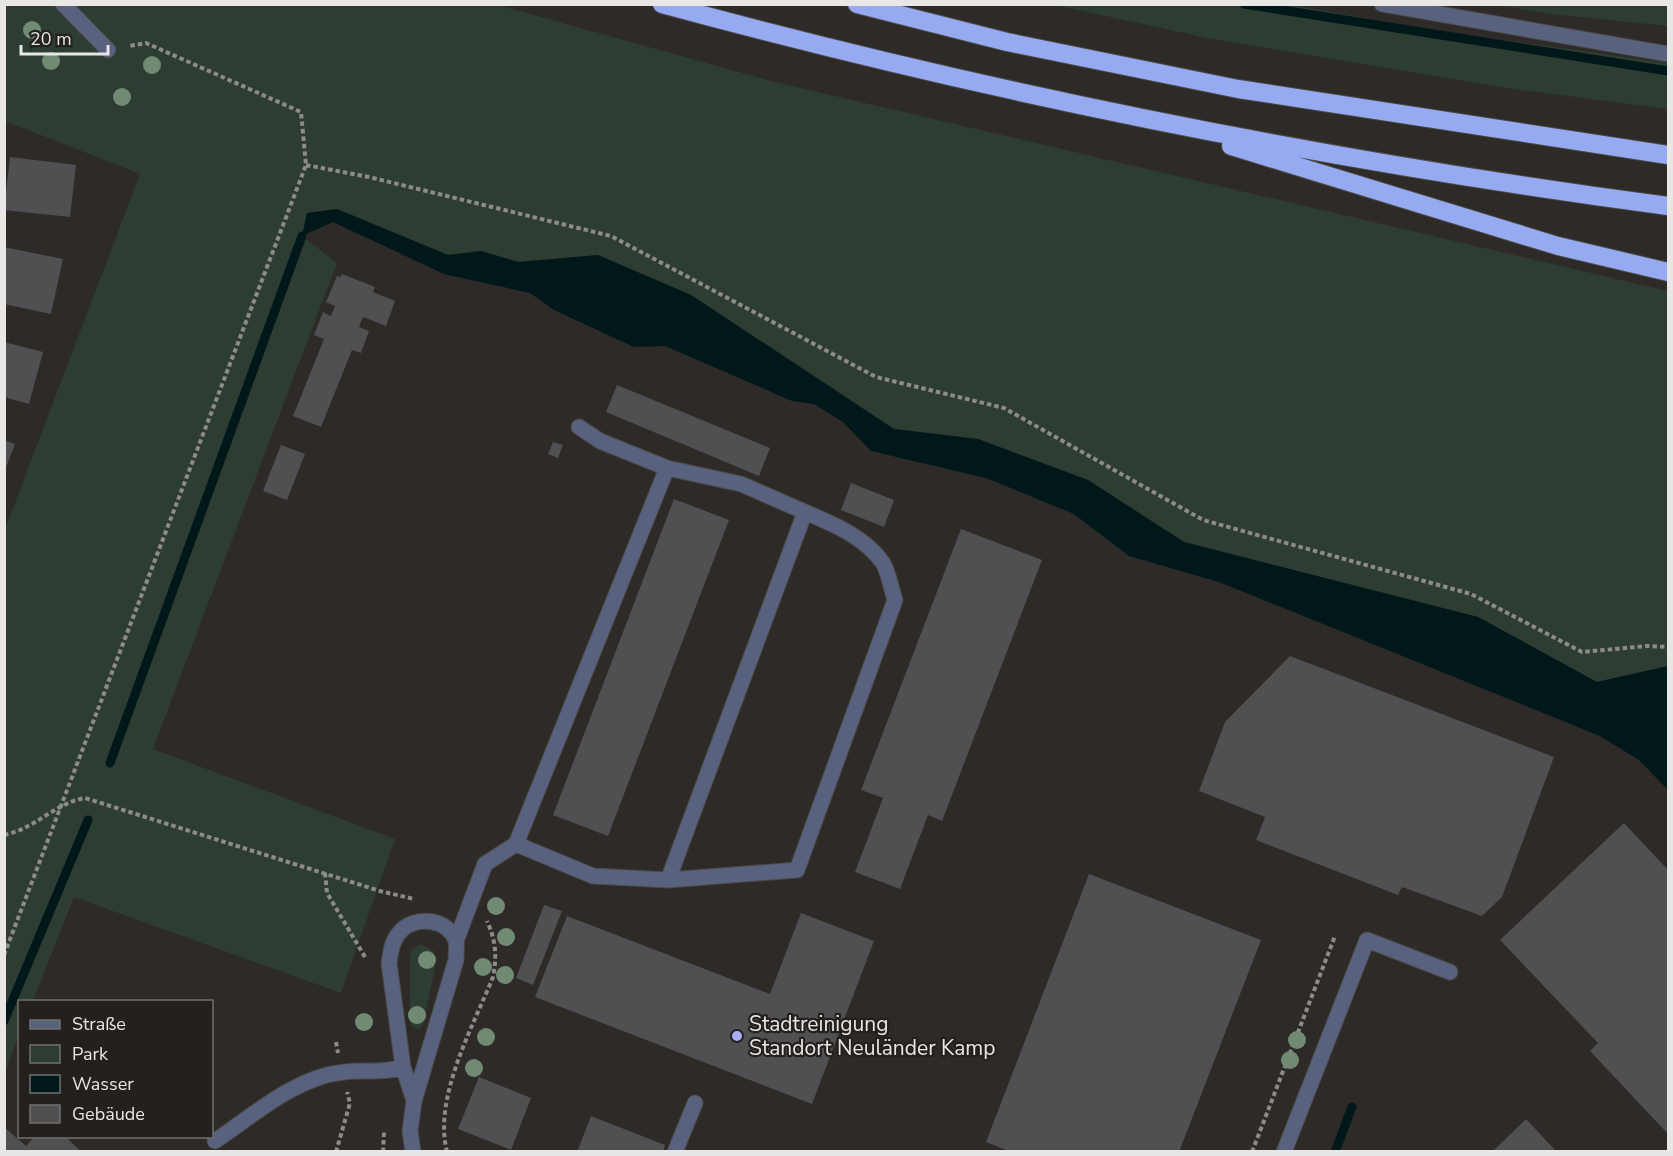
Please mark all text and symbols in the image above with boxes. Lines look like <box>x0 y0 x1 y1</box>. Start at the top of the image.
scale bar <box>21 18 108 56</box>
text: 20 m <box>30 27 72 51</box>
legend <box>18 1000 213 1138</box>
place label: Stadtreinigung Standort Neuländer Kamp <box>749 1010 996 1062</box>
text: Straße <box>72 1012 126 1036</box>
marker: Stadtreinigung Standort Neuländer Kamp <box>730 1029 744 1043</box>
text: Park <box>72 1042 109 1066</box>
text: Wasser <box>72 1072 134 1096</box>
text: Gebäude <box>72 1102 145 1126</box>

